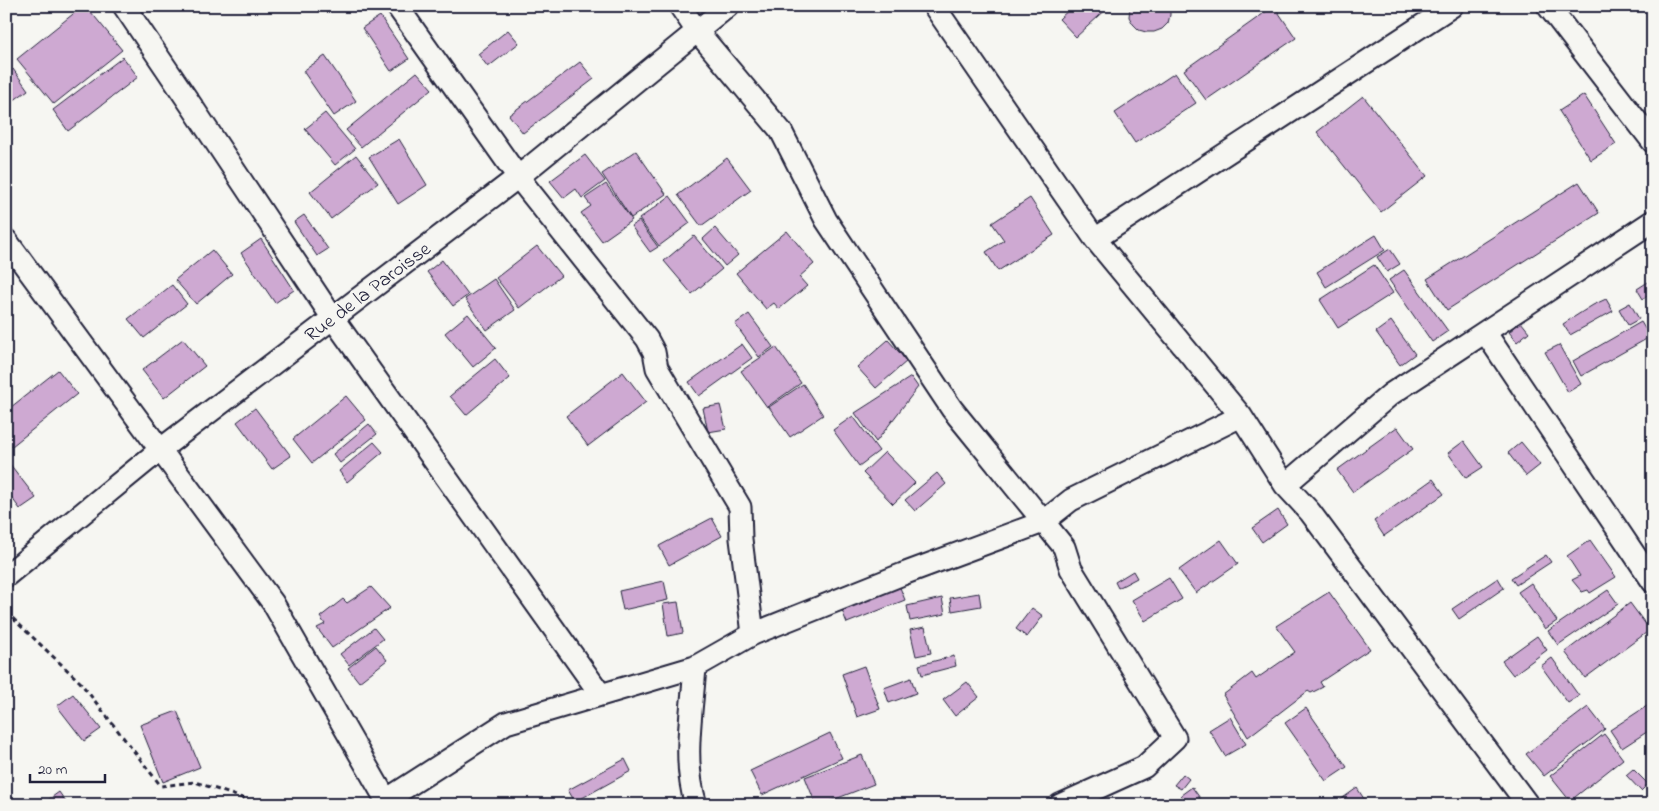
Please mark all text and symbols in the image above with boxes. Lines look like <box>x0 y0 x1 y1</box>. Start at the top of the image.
street label: Rue de la Paroisse <box>299 236 438 350</box>
scale bar <box>30 751 105 783</box>
text: 20 m <box>38 759 68 781</box>

